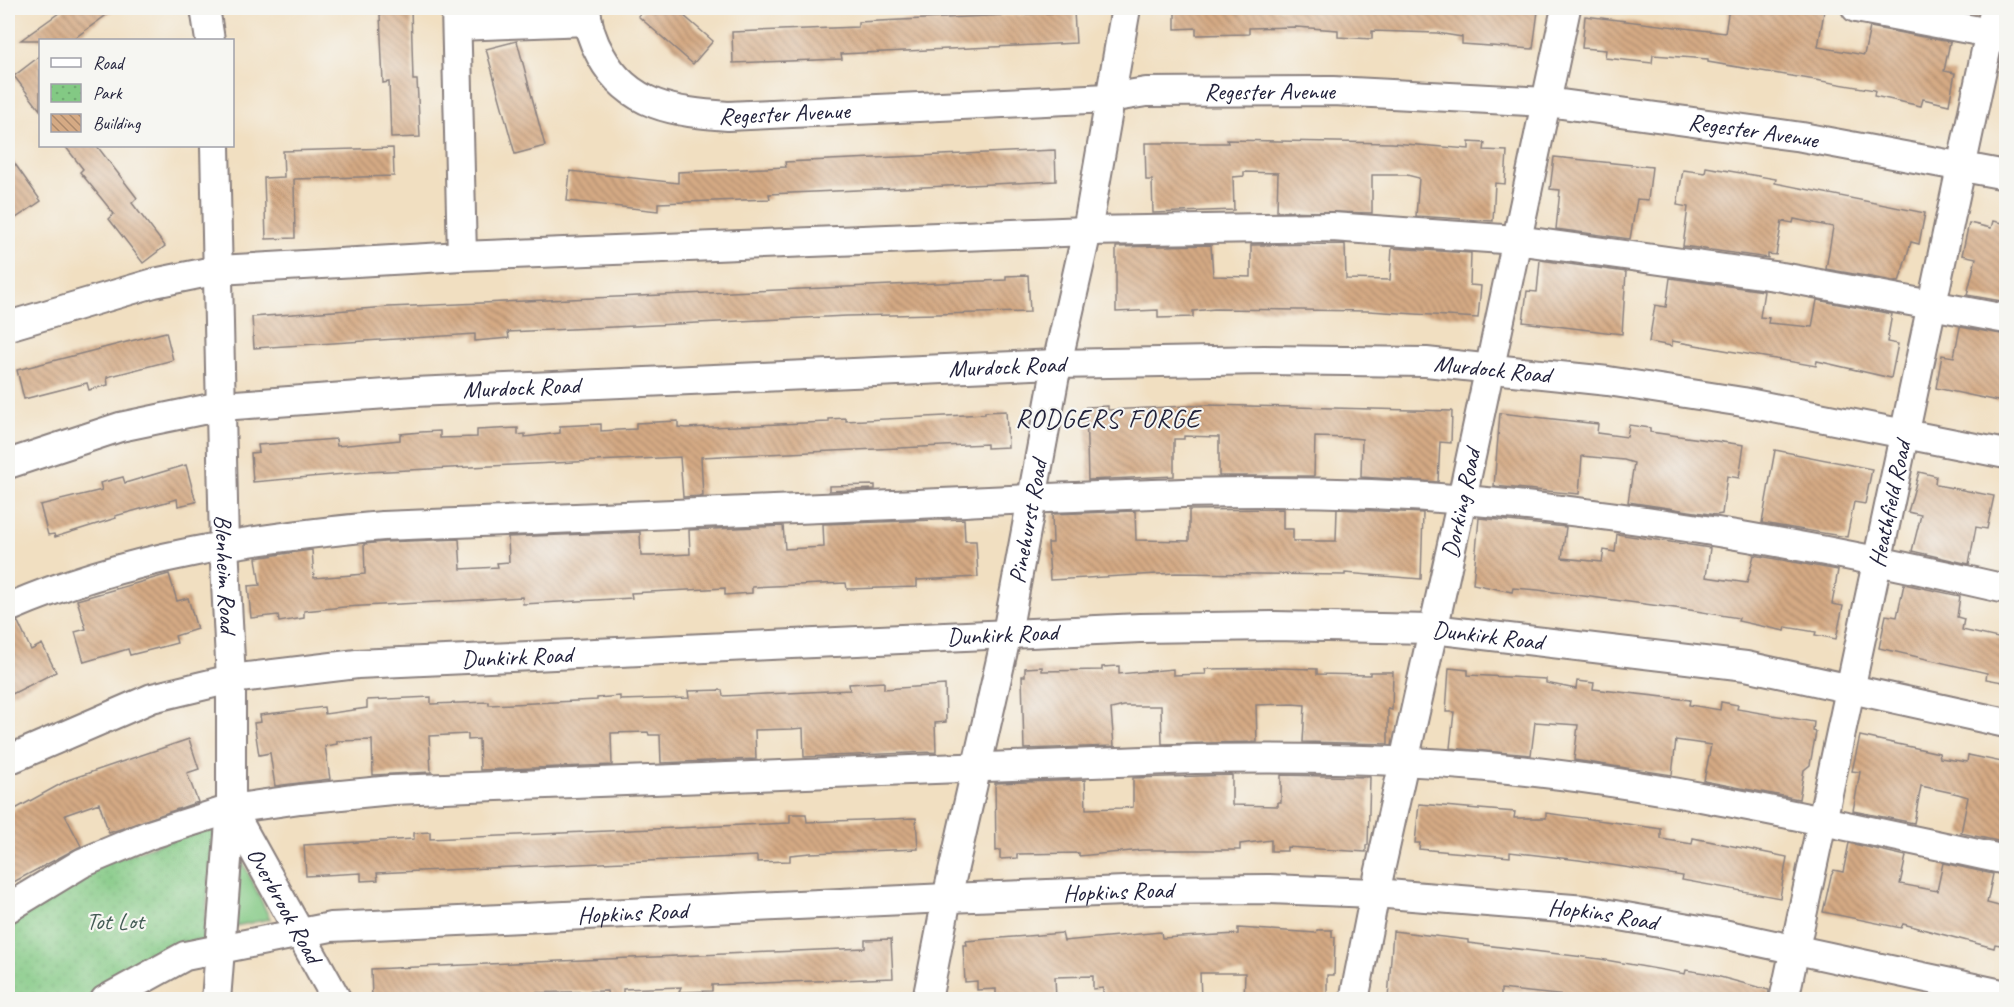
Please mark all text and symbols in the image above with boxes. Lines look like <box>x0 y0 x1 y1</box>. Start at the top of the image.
legend <box>39 39 234 147</box>
text: Road <box>93 52 126 74</box>
street label: Regester Avenue <box>1204 76 1337 107</box>
text: Park <box>93 82 123 104</box>
street label: Regester Avenue <box>718 95 853 132</box>
street label: Regester Avenue <box>1687 107 1823 155</box>
text: Building <box>93 112 142 134</box>
street label: Murdock Road <box>1433 348 1556 390</box>
street label: Murdock Road <box>948 349 1069 384</box>
street label: Murdock Road <box>462 370 584 405</box>
district label: RODGERS FORGE <box>1015 402 1202 435</box>
street label: Heathfield Road <box>1861 435 1918 570</box>
street label: Dorking Road <box>1434 443 1488 561</box>
street label: Pinehurst Road <box>1002 454 1055 586</box>
street label: Blenheim Road <box>208 515 244 637</box>
street label: Dunkirk Road <box>1431 614 1548 657</box>
street label: Dunkirk Road <box>946 617 1062 652</box>
street label: Dunkirk Road <box>461 639 577 674</box>
street label: Overbrook Road <box>240 842 330 971</box>
street label: Hopkins Road <box>1062 875 1177 908</box>
street label: Hopkins Road <box>1547 892 1663 938</box>
street label: Hopkins Road <box>577 895 692 930</box>
park label: Tot Lot <box>86 906 146 936</box>

